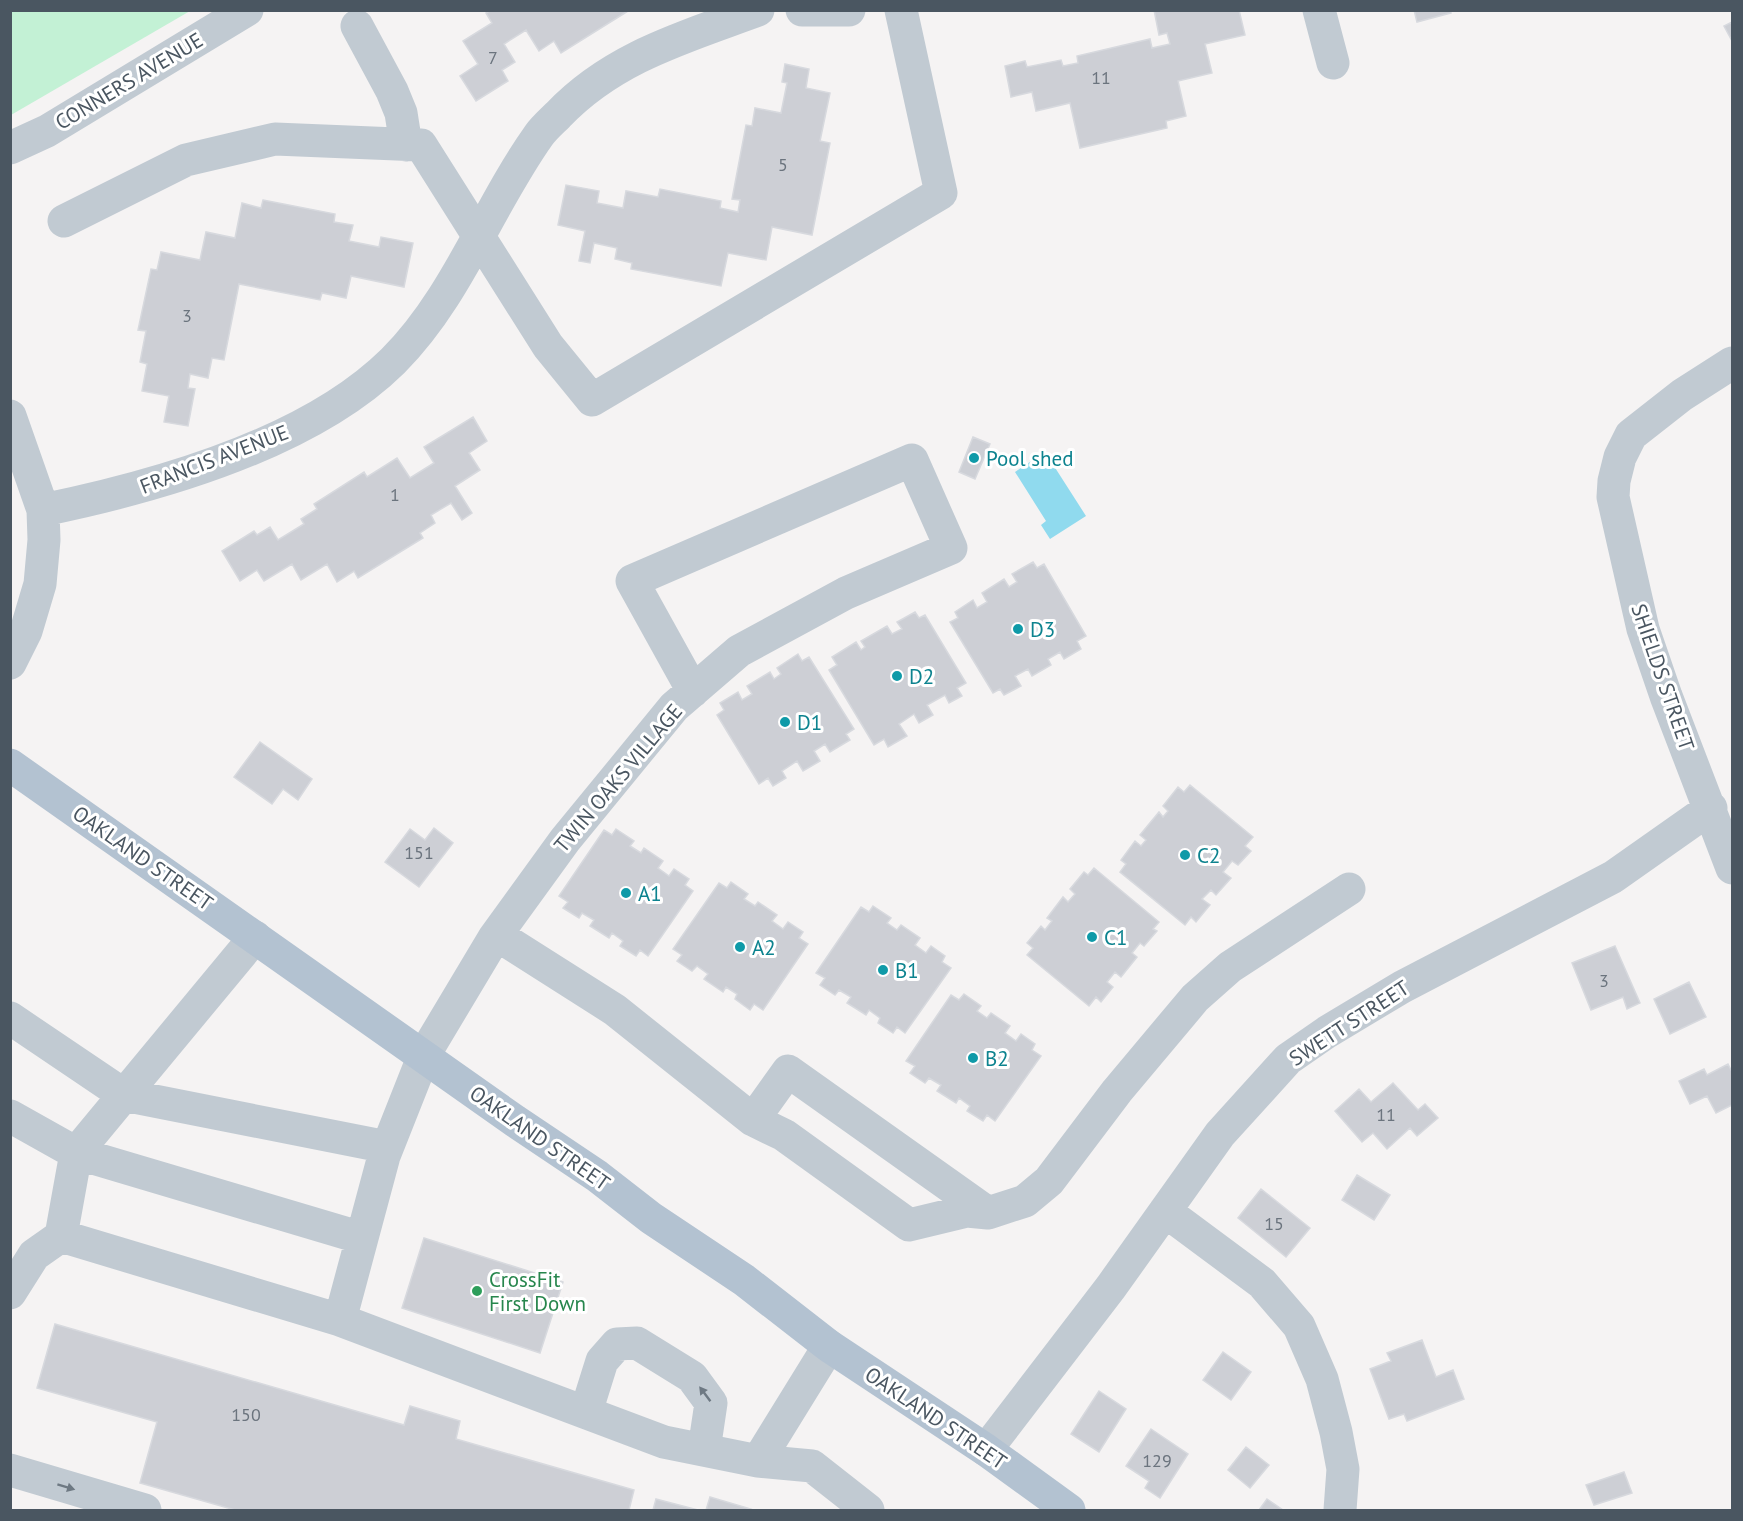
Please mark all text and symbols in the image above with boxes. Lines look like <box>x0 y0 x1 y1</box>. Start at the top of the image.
street label: CONNERS AVENUE <box>50 26 208 136</box>
house number: 7 <box>488 46 498 69</box>
house number: 11 <box>1091 66 1111 89</box>
house number: 5 <box>778 153 788 176</box>
house number: 3 <box>182 304 192 327</box>
street label: FRANCIS AVENUE <box>136 418 292 500</box>
place label: Pool shed <box>986 445 1074 472</box>
marker: Pool shed <box>967 451 981 465</box>
house number: 1 <box>390 483 400 506</box>
street label: SHIELDS STREET <box>1625 600 1701 754</box>
place label: D3 <box>1030 616 1055 643</box>
marker: D3 <box>1011 622 1025 636</box>
place label: D2 <box>909 663 934 690</box>
marker: D2 <box>890 669 904 683</box>
street label: TWIN OAKS VILLAGE <box>548 698 688 858</box>
place label: D1 <box>797 709 822 736</box>
marker: D1 <box>778 715 792 729</box>
street label: OAKLAND STREET <box>68 800 219 917</box>
house number: 151 <box>404 841 434 864</box>
place label: C2 <box>1197 842 1220 869</box>
marker: C2 <box>1178 848 1192 862</box>
place label: A1 <box>638 880 662 907</box>
marker: A1 <box>619 886 633 900</box>
place label: C1 <box>1104 924 1127 951</box>
marker: C1 <box>1085 930 1099 944</box>
place label: A2 <box>752 934 776 961</box>
marker: A2 <box>733 940 747 954</box>
place label: B1 <box>895 957 919 984</box>
marker: B1 <box>876 963 890 977</box>
house number: 3 <box>1599 969 1609 992</box>
street label: SWETT STREET <box>1284 974 1414 1072</box>
place label: B2 <box>985 1045 1009 1072</box>
marker: B2 <box>966 1051 980 1065</box>
street label: OAKLAND STREET <box>465 1080 616 1197</box>
house number: 11 <box>1376 1103 1396 1126</box>
house number: 15 <box>1264 1212 1284 1235</box>
place label: CrossFit First Down <box>489 1266 586 1317</box>
marker: CrossFit First Down <box>470 1284 484 1298</box>
street label: OAKLAND STREET <box>860 1361 1012 1476</box>
one-way arrow <box>698 1386 711 1402</box>
house number: 150 <box>231 1403 261 1426</box>
house number: 129 <box>1142 1449 1172 1472</box>
one-way arrow <box>58 1483 76 1492</box>

